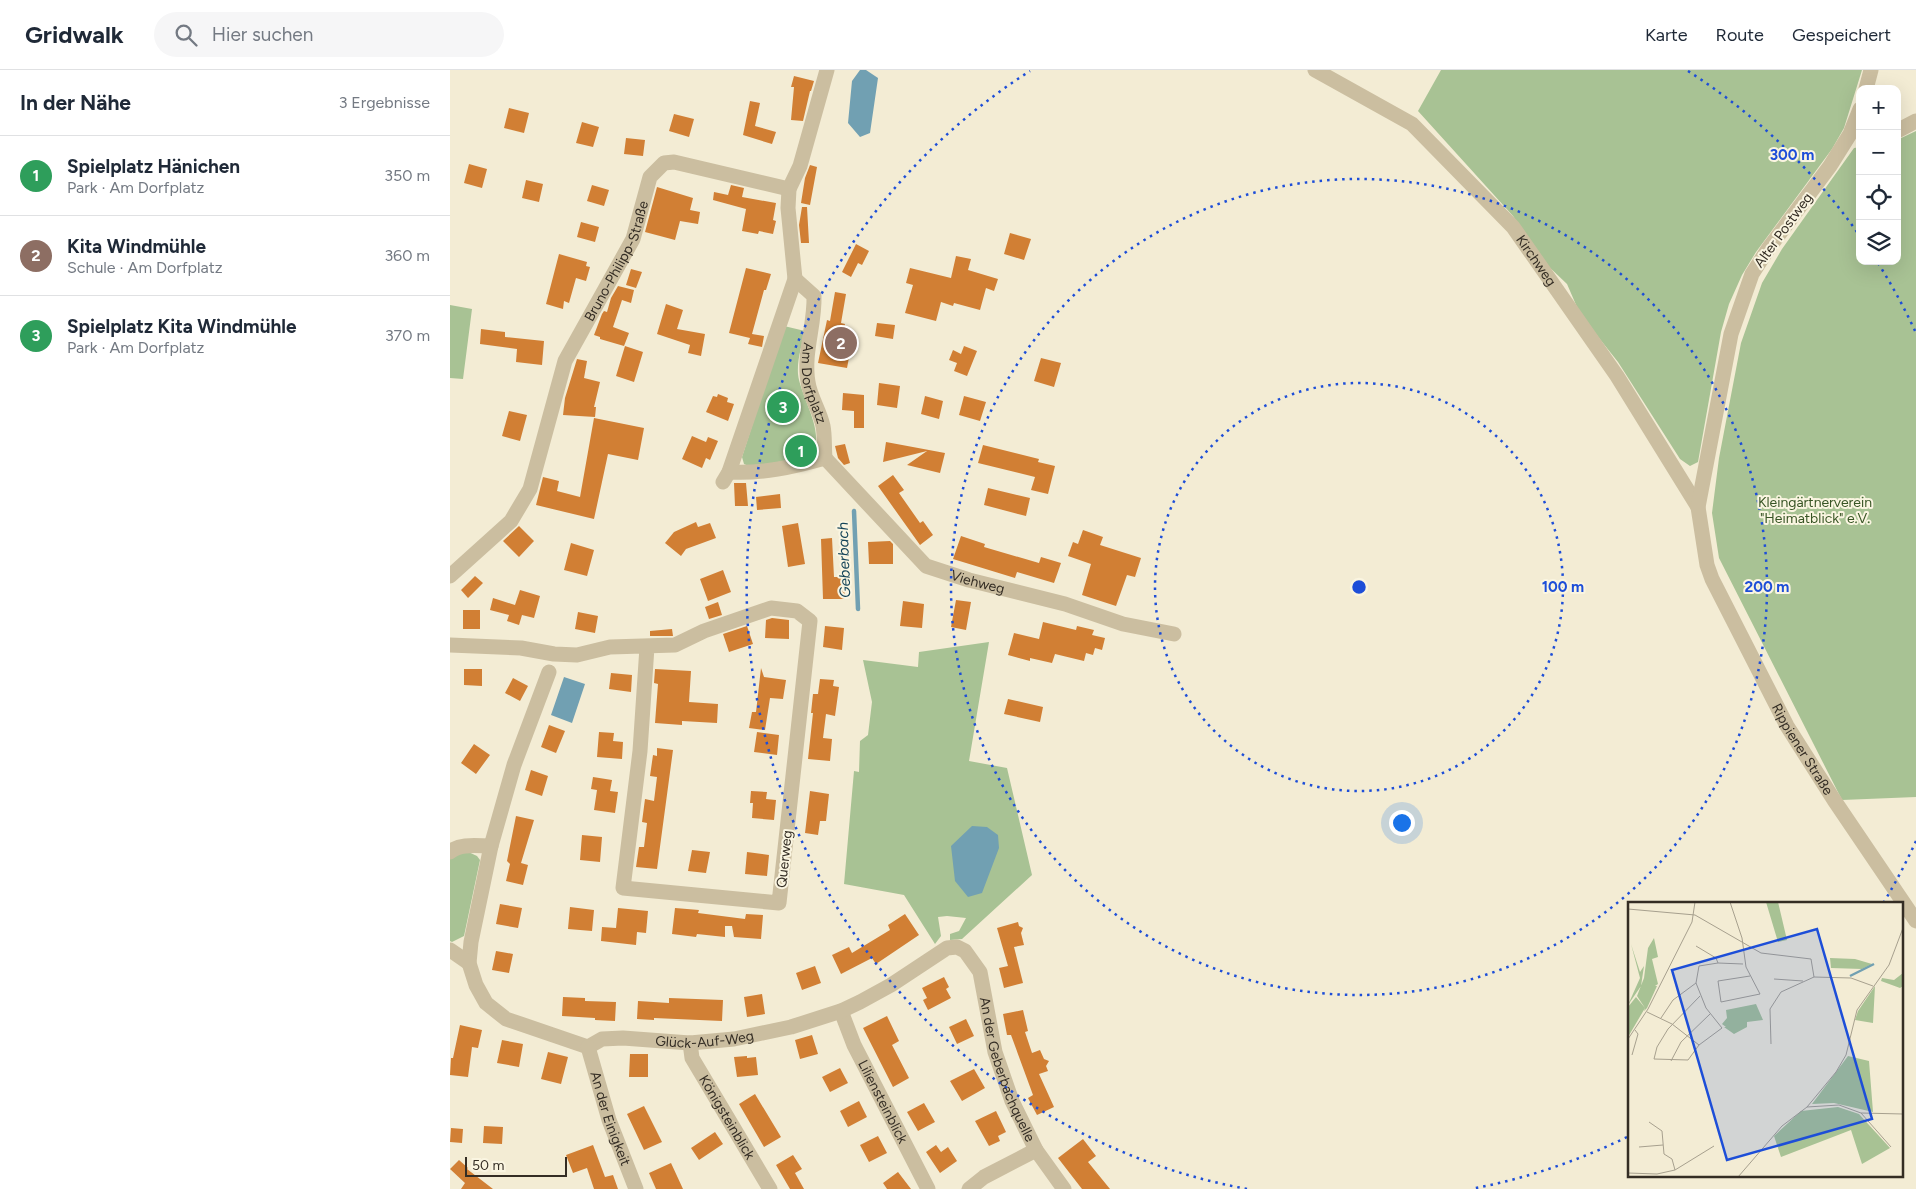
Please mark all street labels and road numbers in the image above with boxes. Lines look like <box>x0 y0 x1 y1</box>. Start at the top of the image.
street label: Alter Postweg <box>1751 190 1816 271</box>
street label: Bruno-Philipp-Straße <box>581 199 652 324</box>
street label: Kirchweg <box>1512 232 1560 290</box>
street label: Am Dorfplatz <box>798 341 830 426</box>
street label: Viehweg <box>949 567 1006 598</box>
street label: Rippiener Straße <box>1768 701 1837 799</box>
street label: Querweg <box>773 829 796 889</box>
street label: An der Geberbachquelle <box>976 996 1039 1145</box>
street label: Glück-Auf-Weg <box>655 1027 755 1052</box>
street label: Liliensteinblick <box>854 1057 911 1147</box>
street label: An der Einigkeit <box>586 1070 634 1168</box>
street label: Königsteinblick <box>695 1072 759 1163</box>

